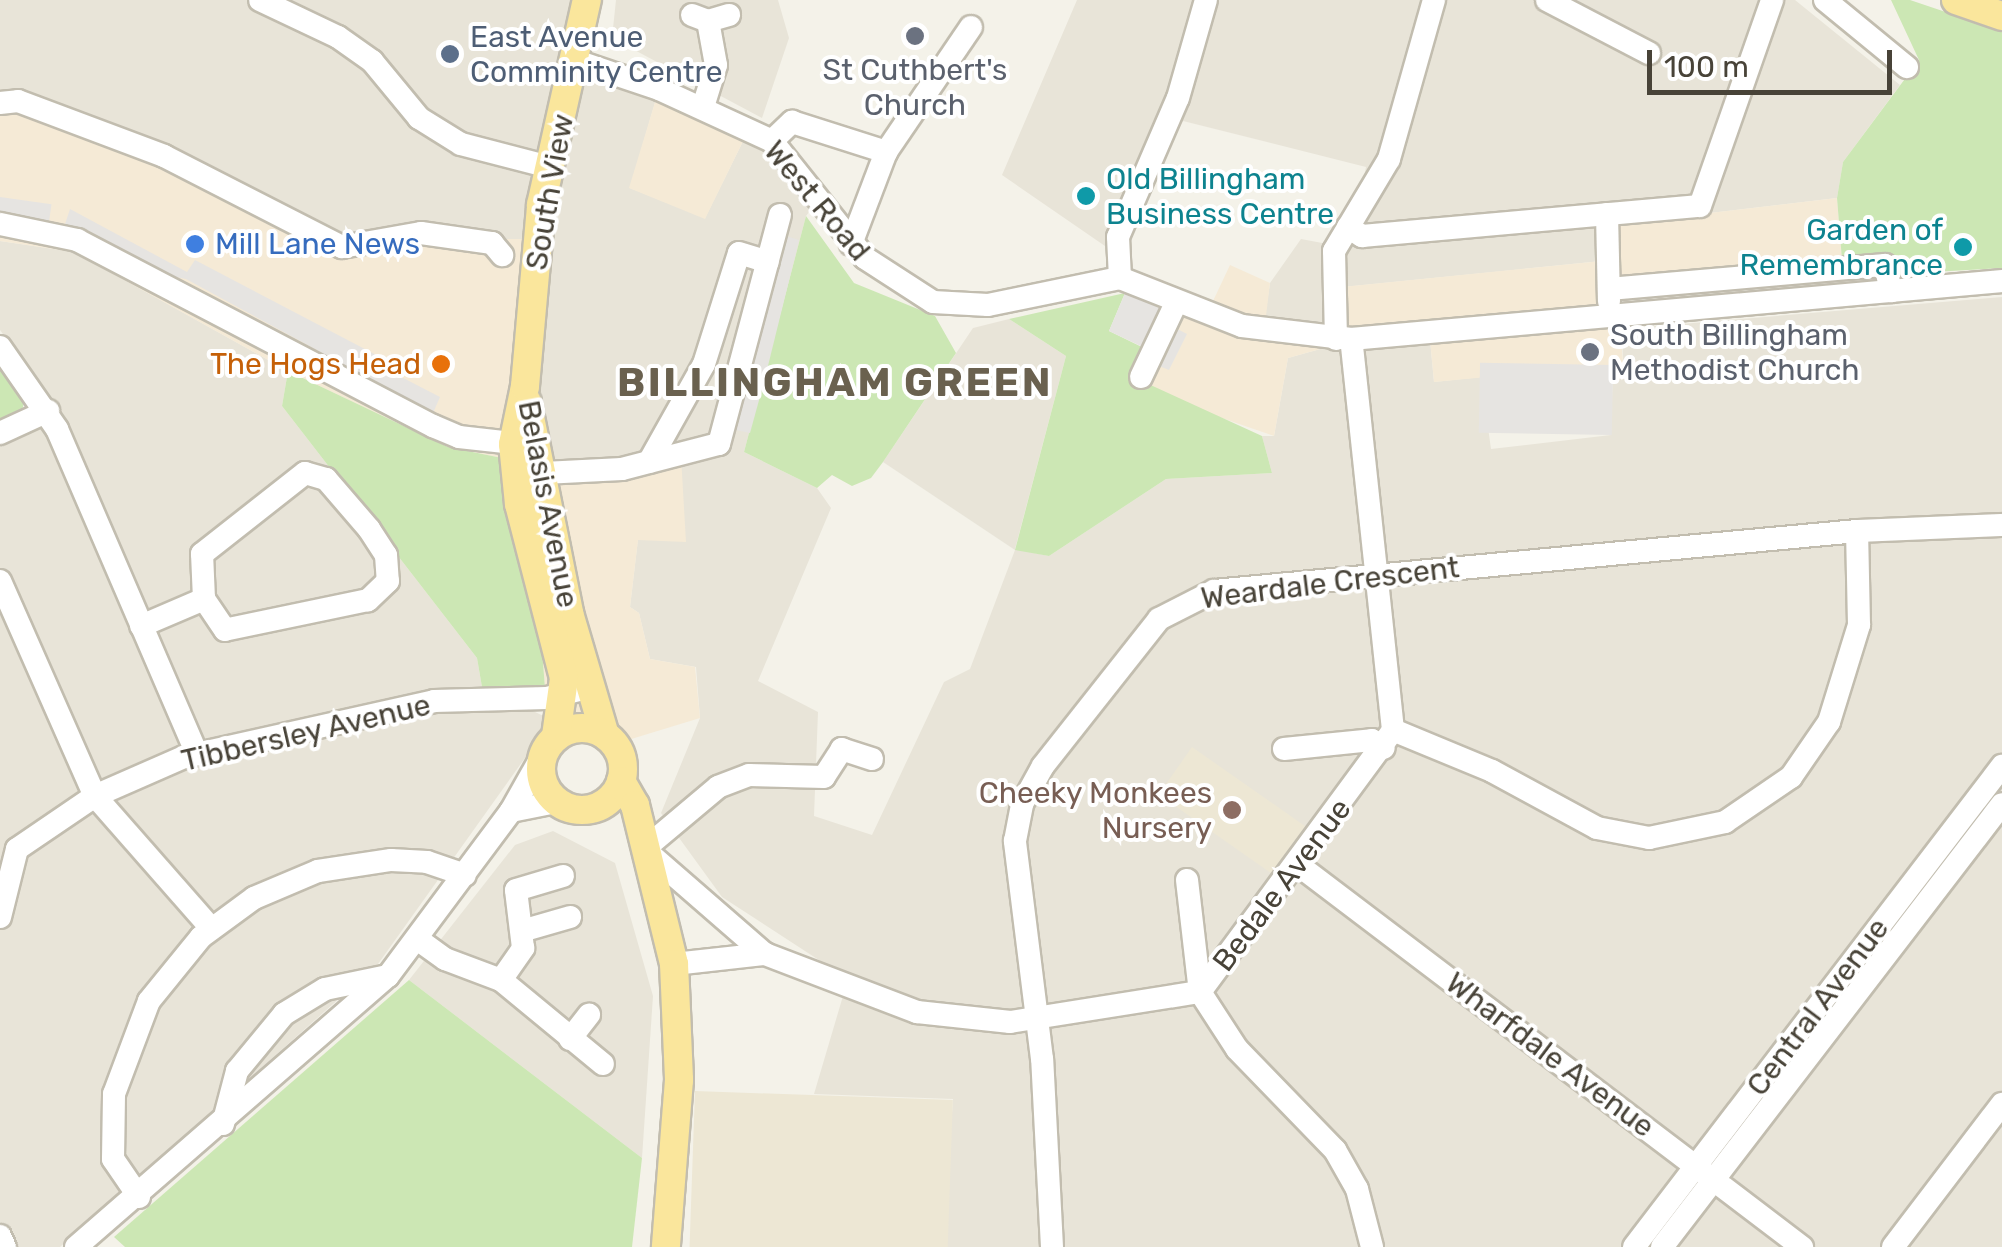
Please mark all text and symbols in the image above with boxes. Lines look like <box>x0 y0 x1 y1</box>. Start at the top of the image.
place label: East Avenue Comminity Centre <box>470 19 723 90</box>
marker: St Cuthbert's Church <box>904 25 926 47</box>
scale bar <box>1652 30 1897 92</box>
marker: East Avenue Comminity Centre <box>439 43 461 65</box>
text: 100 m <box>1664 49 1749 85</box>
place label: St Cuthbert's Church <box>823 52 1007 122</box>
street label: South View <box>519 111 581 273</box>
street label: West Road <box>756 134 878 268</box>
place label: Old Billingham Business Centre <box>1106 161 1334 232</box>
marker: Old Billingham Business Centre <box>1075 185 1097 207</box>
place label: Garden of Remembrance <box>1739 212 1943 282</box>
place label: Mill Lane News <box>215 226 420 262</box>
marker: Mill Lane News <box>184 233 206 255</box>
marker: Garden of Remembrance <box>1952 236 1974 258</box>
place label: South Billingham Methodist Church <box>1610 317 1859 388</box>
marker: South Billingham Methodist Church <box>1579 341 1601 363</box>
place label: The Hogs Head <box>210 346 421 382</box>
marker: The Hogs Head <box>430 353 452 375</box>
district label: BILLINGHAM GREEN <box>617 359 1053 407</box>
street label: Belasis Avenue <box>510 397 586 611</box>
street label: Weardale Crescent <box>1199 549 1461 617</box>
street label: Tibbersley Avenue <box>177 687 435 779</box>
place label: Cheeky Monkees Nursery <box>978 775 1212 846</box>
street label: Bedale Avenue <box>1205 791 1359 979</box>
marker: Cheeky Monkees Nursery <box>1221 799 1243 821</box>
street label: Central Avenue <box>1739 911 1897 1103</box>
street label: Wharfdale Avenue <box>1438 965 1662 1145</box>

